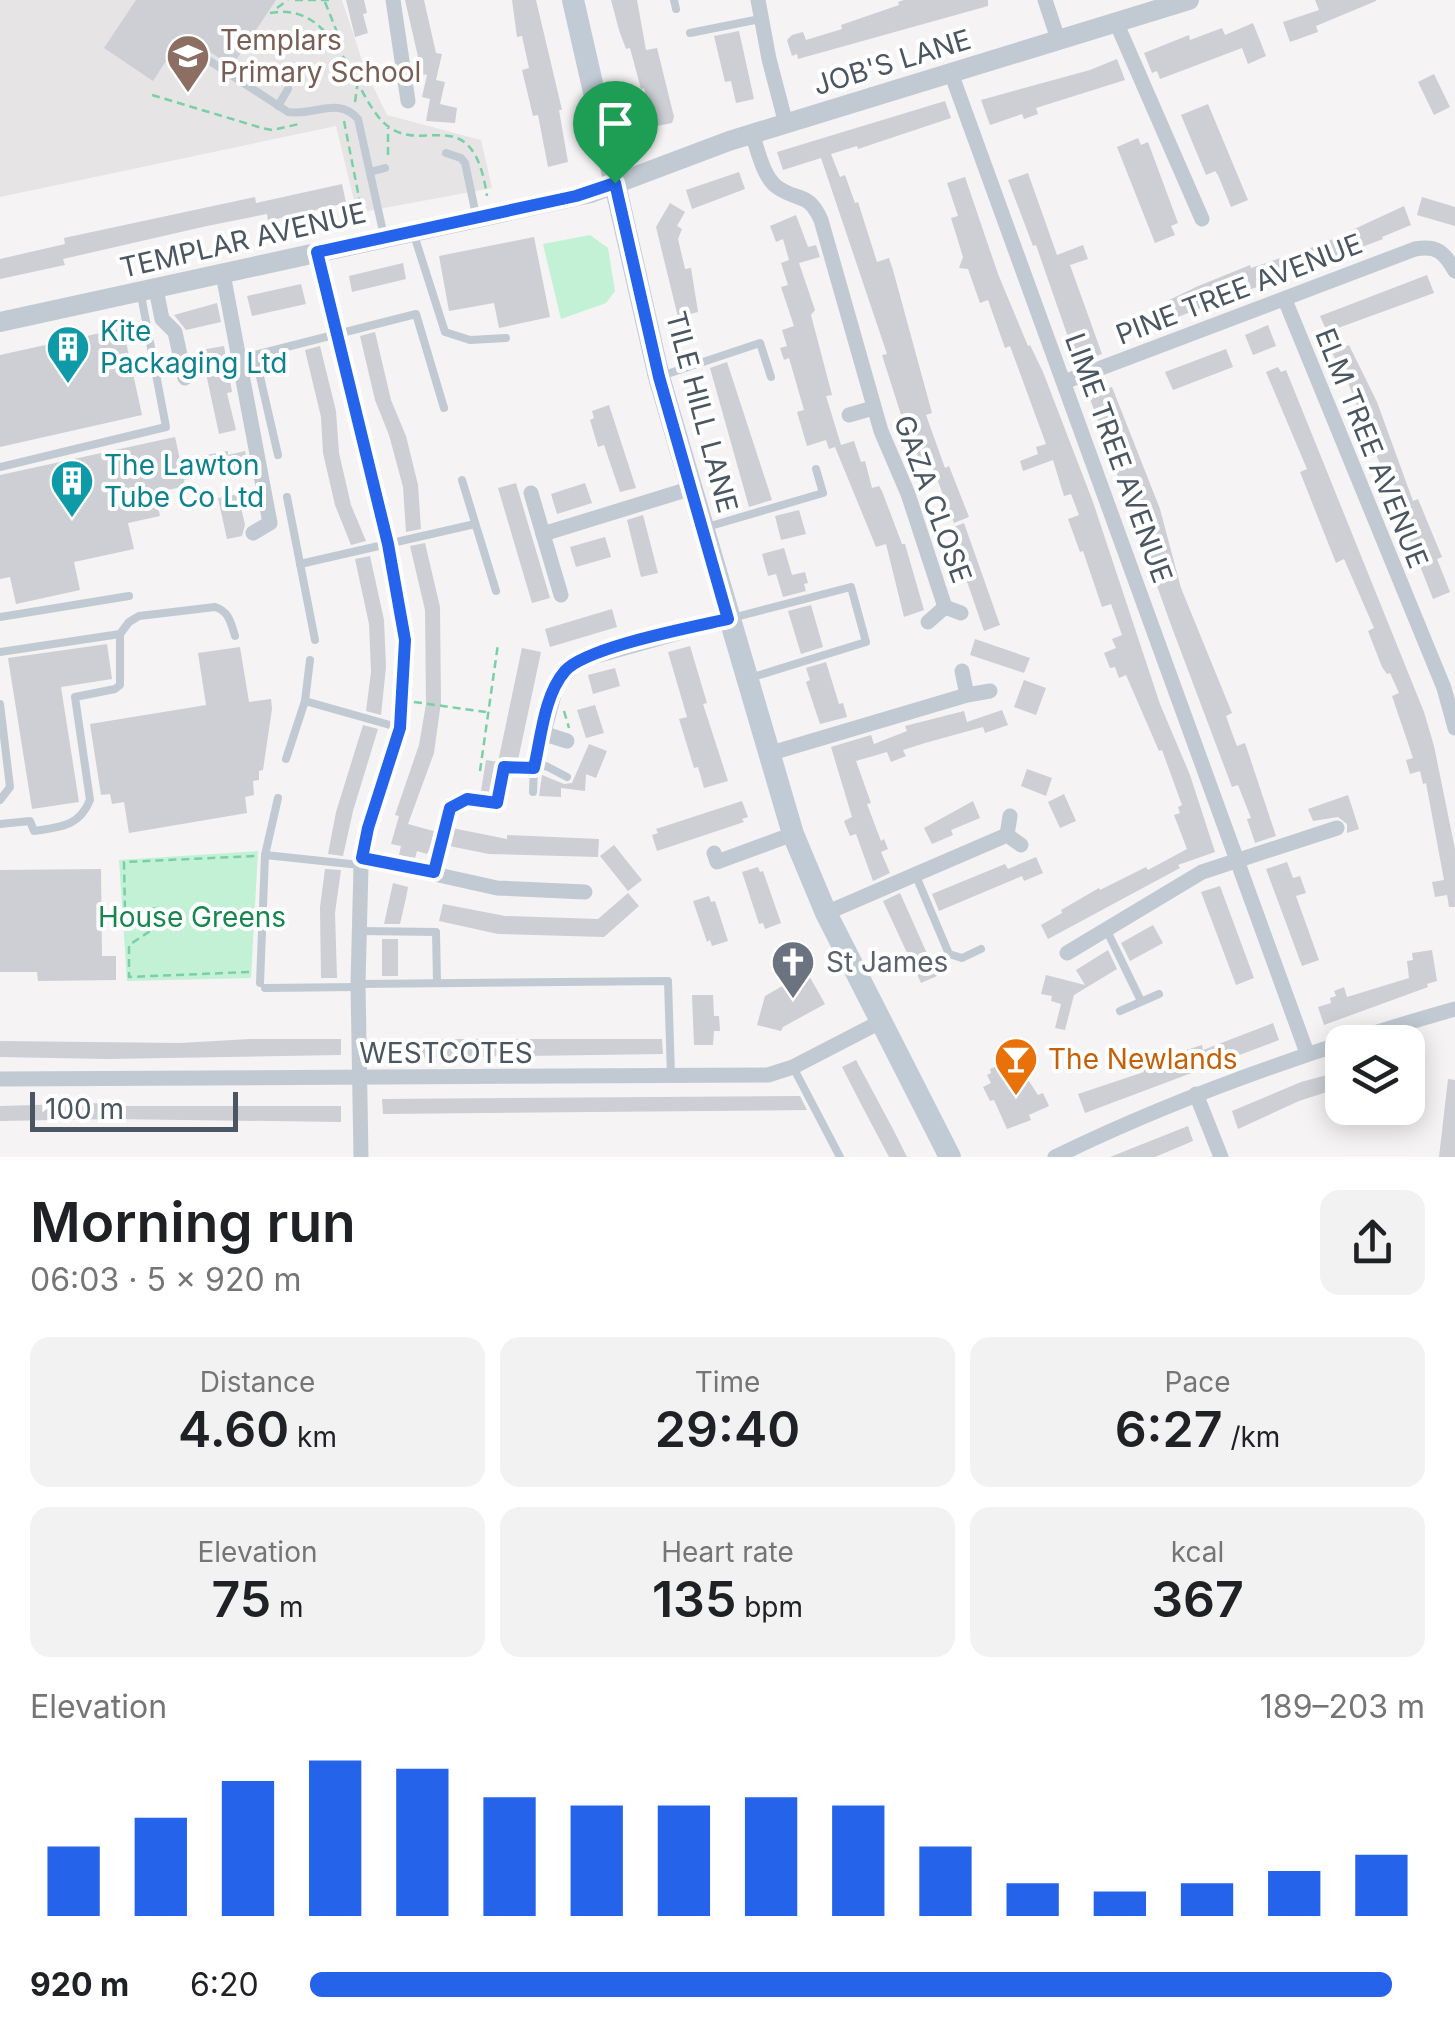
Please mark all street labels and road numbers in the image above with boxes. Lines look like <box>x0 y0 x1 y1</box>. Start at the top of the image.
street label: JOB'S LANE <box>809 22 975 102</box>
street label: TEMPLAR AVENUE <box>117 195 369 285</box>
street label: PINE TREE AVENUE <box>1111 226 1367 352</box>
street label: TILE HILL LANE <box>659 308 745 516</box>
street label: ELM TREE AVENUE <box>1308 323 1436 573</box>
street label: LIME TREE AVENUE <box>1058 328 1180 588</box>
street label: GAZA CLOSE <box>887 410 979 588</box>
street label: WESTCOTES <box>359 1036 533 1070</box>

